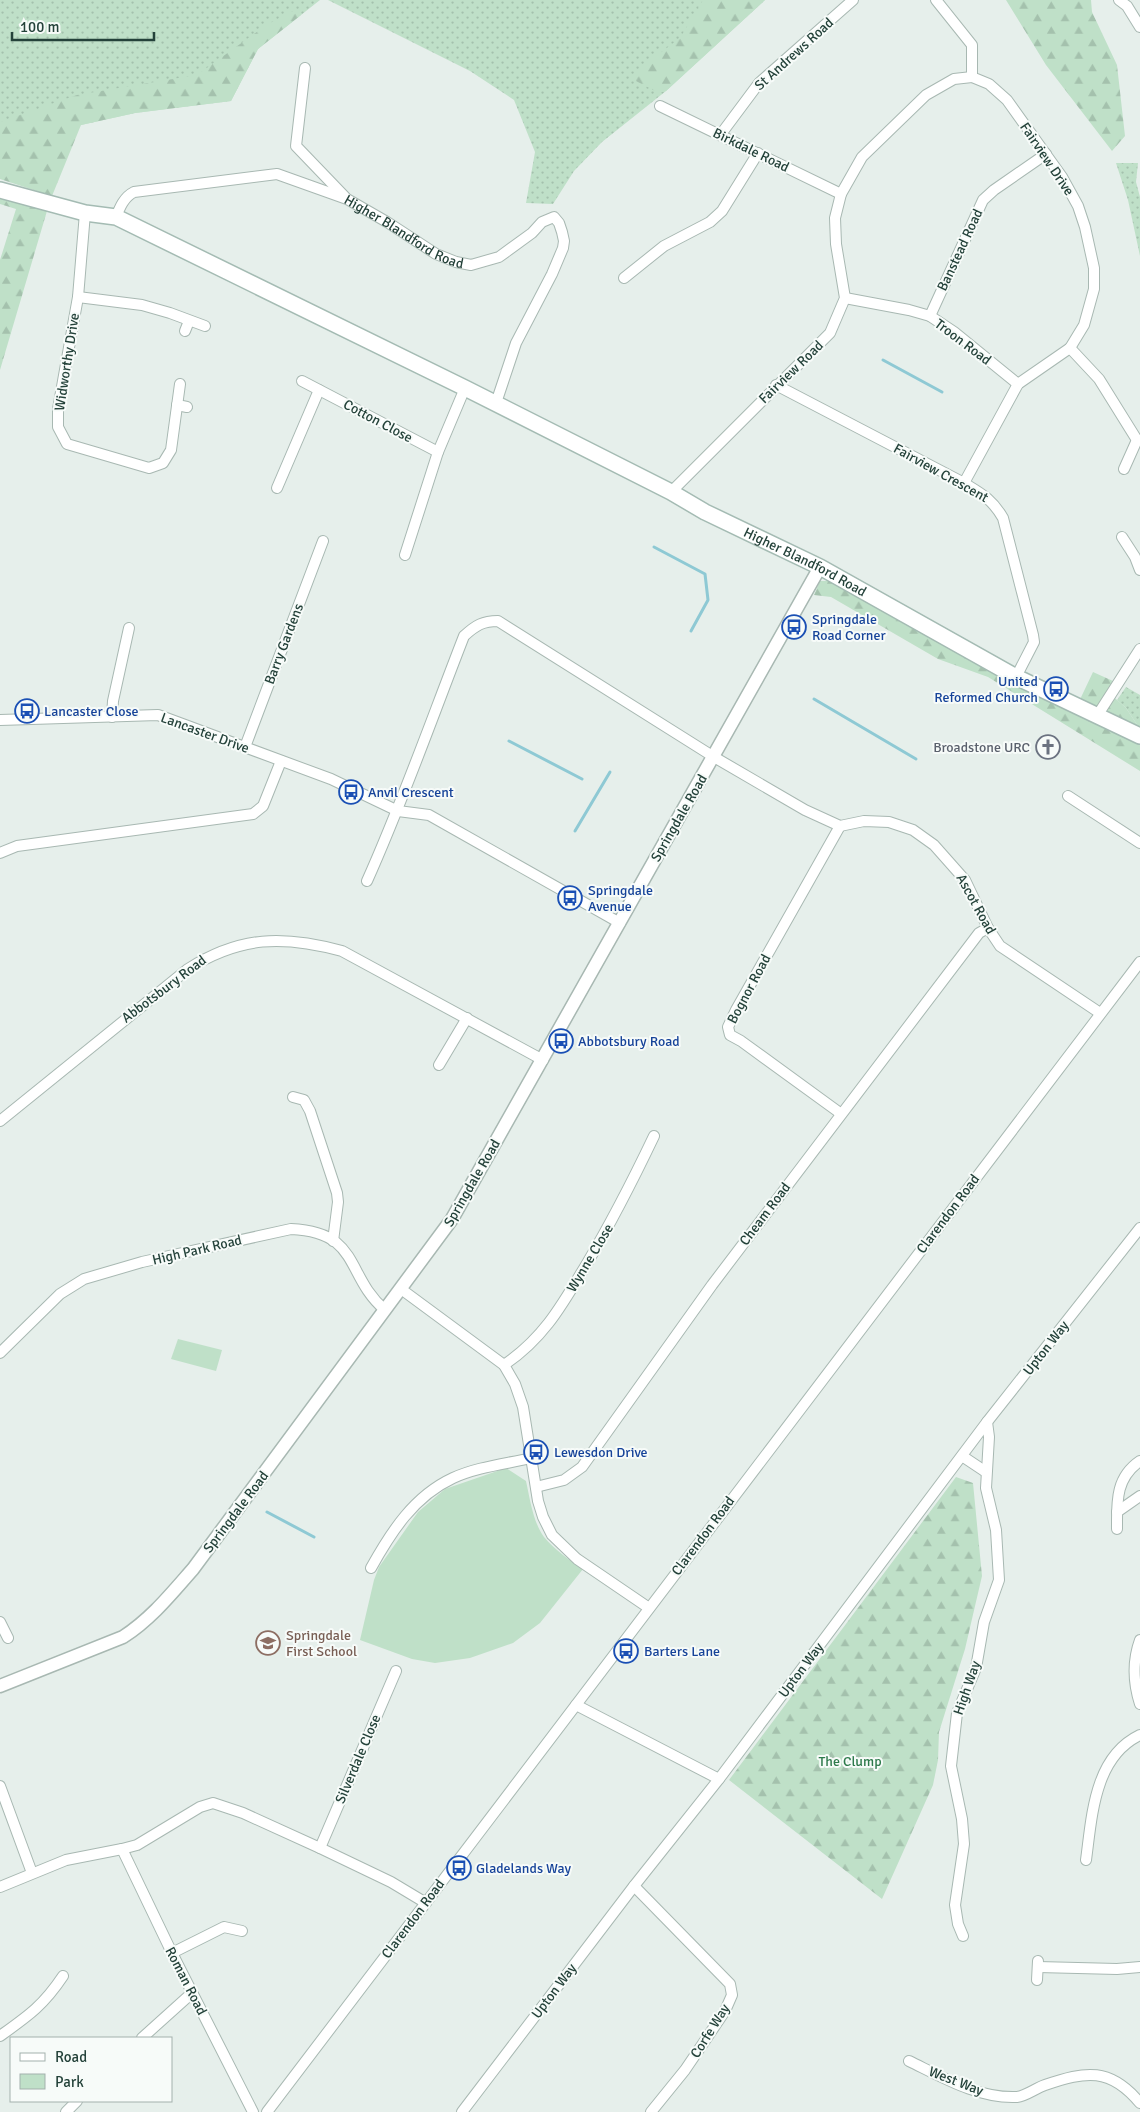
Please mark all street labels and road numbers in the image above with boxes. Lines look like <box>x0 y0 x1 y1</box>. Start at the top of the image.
street label: St Andrews Road <box>751 14 837 94</box>
street label: Fairview Drive <box>1016 119 1078 199</box>
street label: Birkdale Road <box>710 124 792 176</box>
street label: Higher Blandford Road <box>341 191 465 272</box>
street label: Banstead Road <box>934 206 986 294</box>
street label: Widworthy Drive <box>51 312 83 412</box>
street label: Troon Road <box>931 315 995 369</box>
street label: Fairview Road <box>755 337 827 407</box>
street label: Cotton Close <box>340 396 416 446</box>
street label: Fairview Crescent <box>891 440 992 506</box>
street label: Higher Blandford Road <box>741 523 870 600</box>
street label: Barry Gardens <box>261 601 307 687</box>
street label: Lancaster Drive <box>158 709 252 757</box>
street label: Springdale Road <box>647 771 711 865</box>
street label: Ascot Road <box>952 871 1000 937</box>
street label: Bognor Road <box>724 951 774 1027</box>
street label: Abbotsbury Road <box>118 952 210 1026</box>
street label: Springdale Road <box>440 1136 504 1230</box>
street label: Clarendon Road <box>913 1171 983 1257</box>
street label: Cheam Road <box>736 1179 794 1249</box>
street label: Wynne Close <box>563 1221 617 1295</box>
street label: High Park Road <box>151 1231 243 1269</box>
street label: Upton Way <box>1019 1317 1073 1379</box>
street label: Springdale Road <box>200 1468 272 1556</box>
street label: Clarendon Road <box>668 1493 738 1579</box>
street label: Upton Way <box>775 1639 827 1701</box>
street label: High Way <box>950 1658 984 1717</box>
street label: Silverdale Close <box>332 1712 384 1806</box>
street label: Clarendon Road <box>378 1876 448 1962</box>
street label: Roman Road <box>162 1944 210 2018</box>
street label: Upton Way <box>528 1960 580 2022</box>
street label: Corfe Way <box>687 2000 734 2061</box>
street label: West Way <box>926 2063 986 2099</box>

